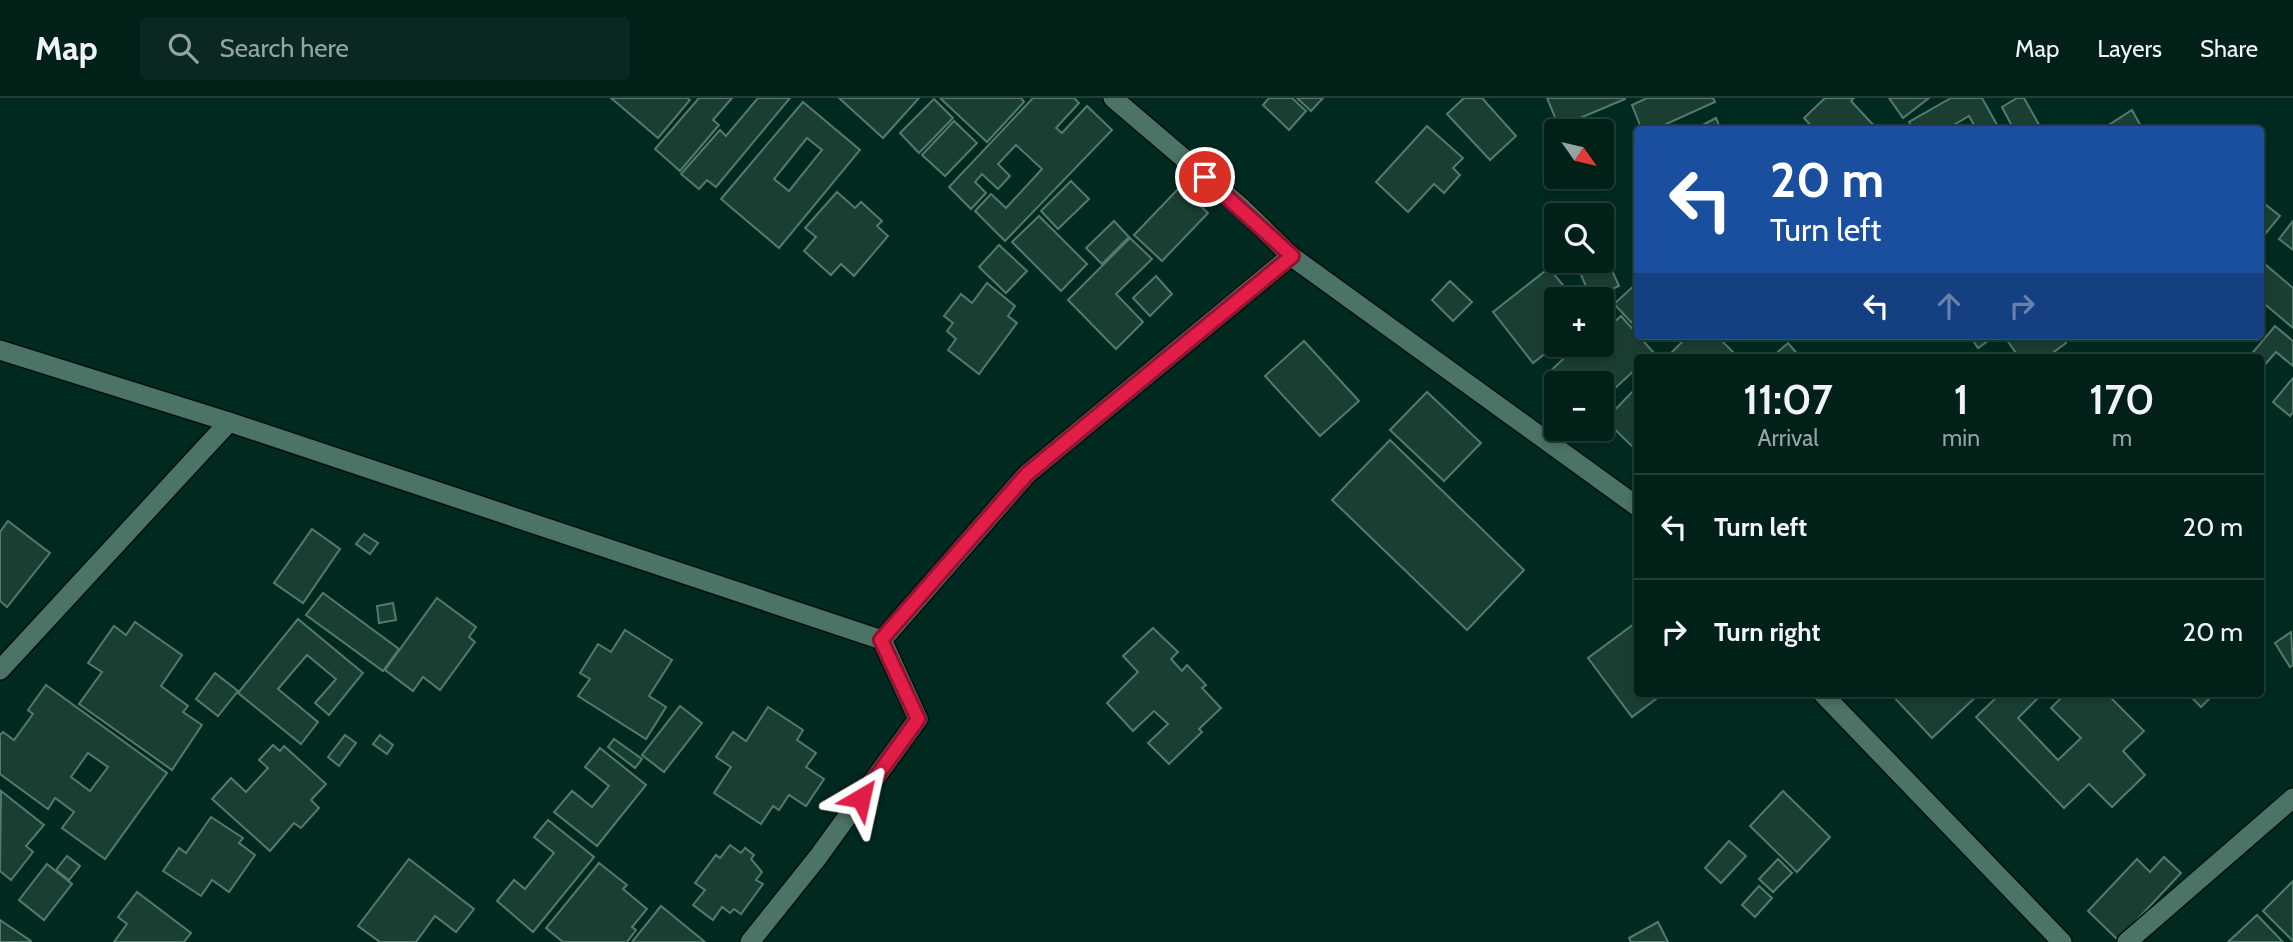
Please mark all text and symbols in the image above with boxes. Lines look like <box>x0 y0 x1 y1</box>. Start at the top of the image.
search box <box>140 17 630 80</box>
text: Map <box>35 28 98 68</box>
icon: search <box>164 29 202 67</box>
text: Search here <box>220 32 349 64</box>
text: Map <box>2015 34 2059 63</box>
text: Layers <box>2097 34 2162 63</box>
text: Share <box>2200 34 2258 63</box>
north arrow <box>1544 119 1614 189</box>
map controls <box>1544 119 1614 441</box>
pin <box>1175 147 1235 207</box>
text: 20 m <box>1770 150 1884 209</box>
icon: left <box>1655 154 1746 245</box>
icon: arrive <box>1186 158 1224 196</box>
button: search <box>1544 203 1614 273</box>
text: Turn left <box>1770 210 1881 249</box>
button: + <box>1544 287 1614 357</box>
icon: left <box>1857 287 1895 325</box>
icon: ahead <box>1930 287 1968 325</box>
icon: right <box>2003 287 2041 325</box>
button: − <box>1544 371 1614 441</box>
text: 11:07 <box>1743 373 1833 425</box>
text: 1 <box>1954 373 1968 425</box>
text: 170 <box>2089 373 2155 425</box>
text: Arrival <box>1757 424 1819 452</box>
text: min <box>1942 424 1980 452</box>
text: m <box>2112 424 2132 452</box>
icon: left <box>1655 508 1693 546</box>
text: Turn left <box>1714 511 1807 543</box>
text: 20 m <box>2183 511 2243 543</box>
icon: right <box>1655 613 1693 651</box>
text: Turn right <box>1714 616 1820 648</box>
text: 20 m <box>2183 616 2243 648</box>
position arrow <box>824 761 898 835</box>

